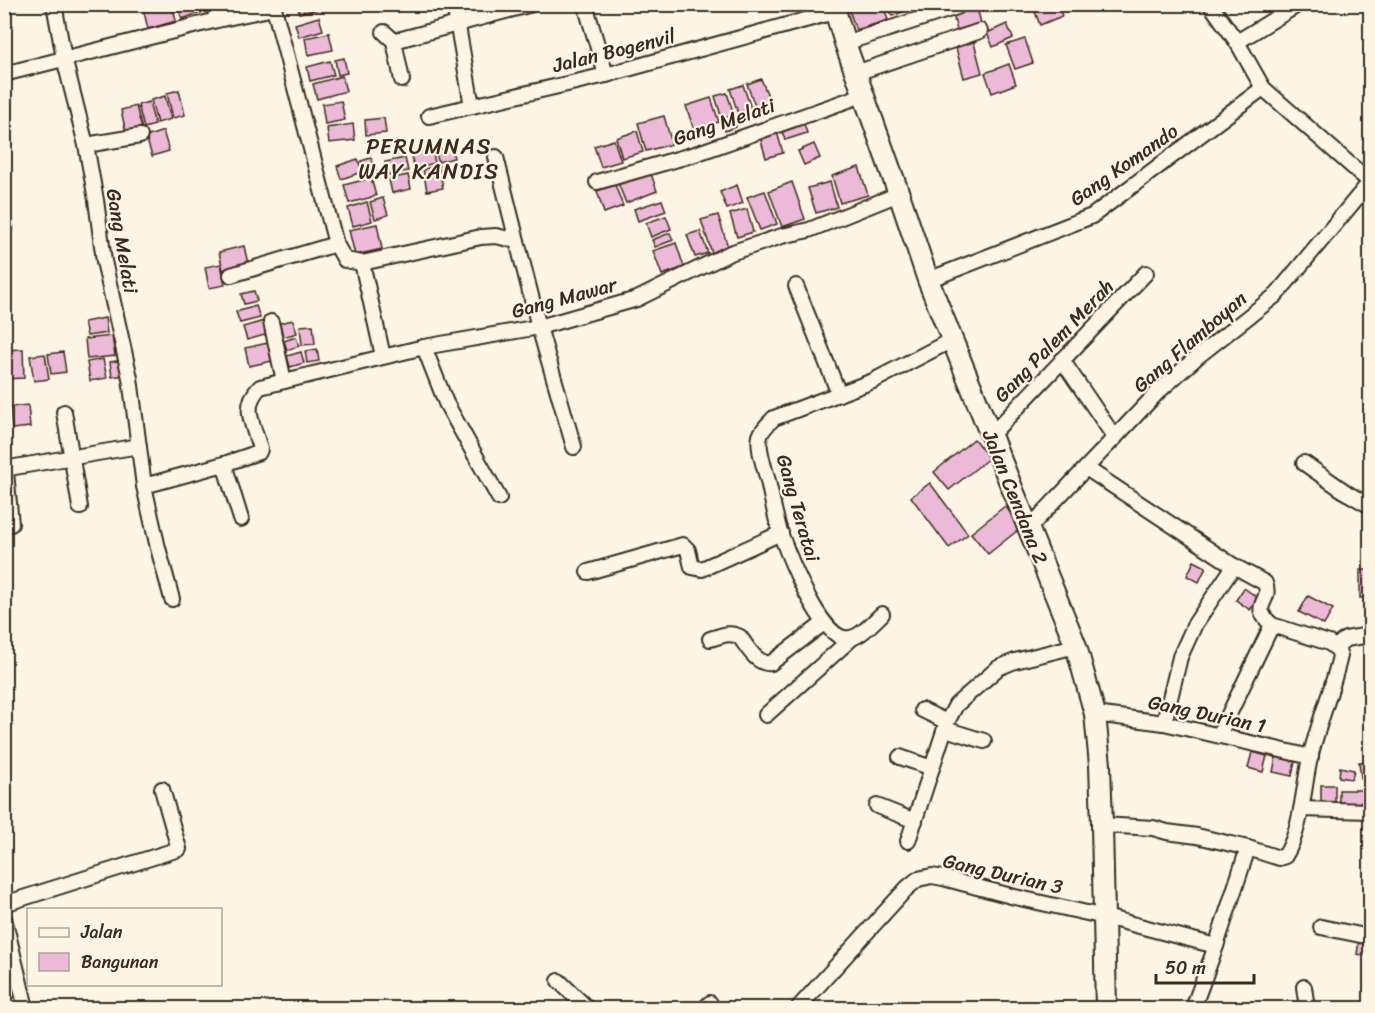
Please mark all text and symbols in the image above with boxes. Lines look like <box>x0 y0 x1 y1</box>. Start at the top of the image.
street label: Jalan Bogenvil <box>548 19 679 83</box>
street label: Gang Melati <box>668 88 781 156</box>
street label: Gang Komando <box>1062 114 1186 216</box>
district label: PERUMNAS WAY KANDIS <box>358 127 500 191</box>
street label: Gang Melati <box>96 186 149 298</box>
street label: Gang Mawar <box>507 267 622 329</box>
street label: Gang Palem Merah <box>985 271 1123 411</box>
street label: Gang Flamboyan <box>1125 282 1255 402</box>
street label: Jalan Cendana 2 <box>972 424 1058 570</box>
street label: Gang Teratai <box>766 450 830 567</box>
street label: Gang Durian 1 <box>1145 684 1269 744</box>
street label: Gang Durian 3 <box>940 843 1066 905</box>
legend <box>27 908 222 986</box>
text: Jalan <box>80 916 123 948</box>
text: Bangunan <box>81 946 159 978</box>
scale bar <box>1156 947 1254 985</box>
text: 50 m <box>1165 952 1206 984</box>

